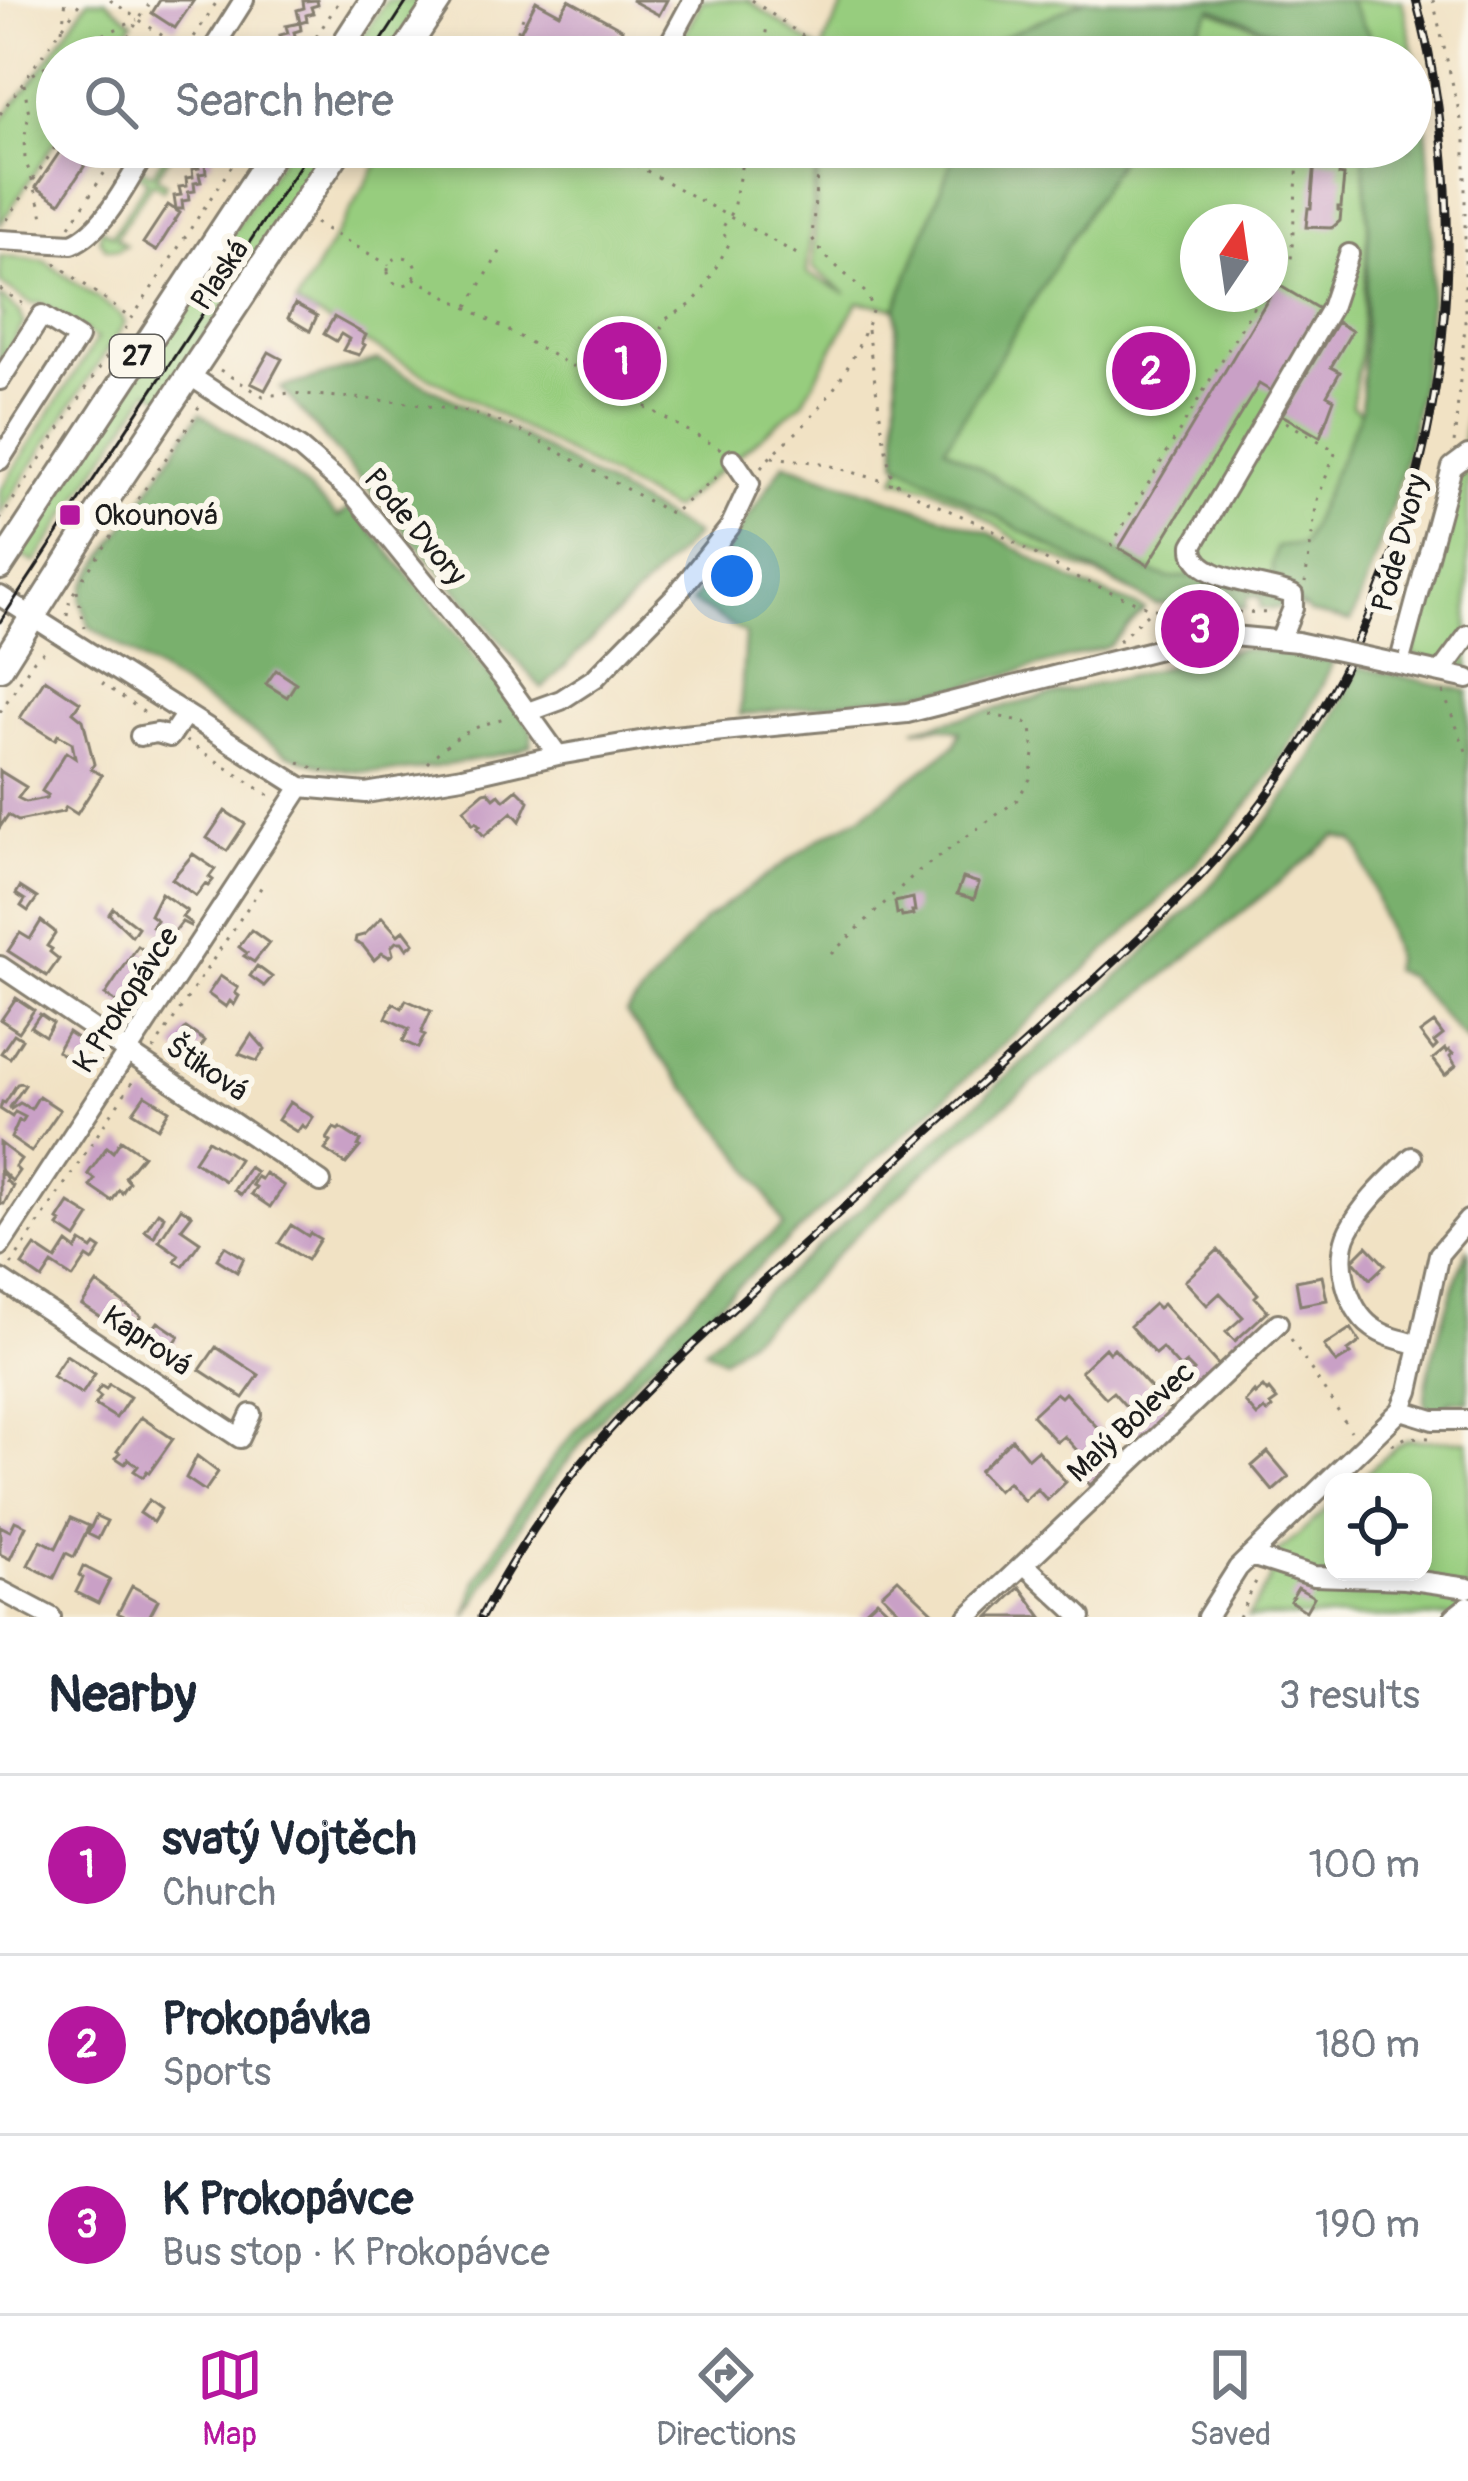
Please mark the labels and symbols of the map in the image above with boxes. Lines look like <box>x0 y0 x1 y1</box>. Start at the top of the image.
north arrow <box>1180 204 1288 312</box>
street label: Plaská <box>183 232 257 318</box>
pin: 1 <box>583 316 661 406</box>
pin: 2 <box>1112 326 1190 416</box>
road number: 27 <box>110 335 164 377</box>
street label: Pode Dvory <box>356 461 475 593</box>
street label: Pode Dvory <box>1364 470 1436 616</box>
place label: Okounová <box>94 497 218 534</box>
marker: Okounová <box>57 502 83 528</box>
your location <box>702 546 762 606</box>
pin: 3 <box>1161 584 1239 674</box>
street label: K Prokopávce <box>65 920 187 1080</box>
street label: Štiková <box>159 1028 255 1110</box>
street label: Kaprová <box>95 1298 199 1384</box>
street label: Malý Bolevec <box>1060 1354 1202 1490</box>

